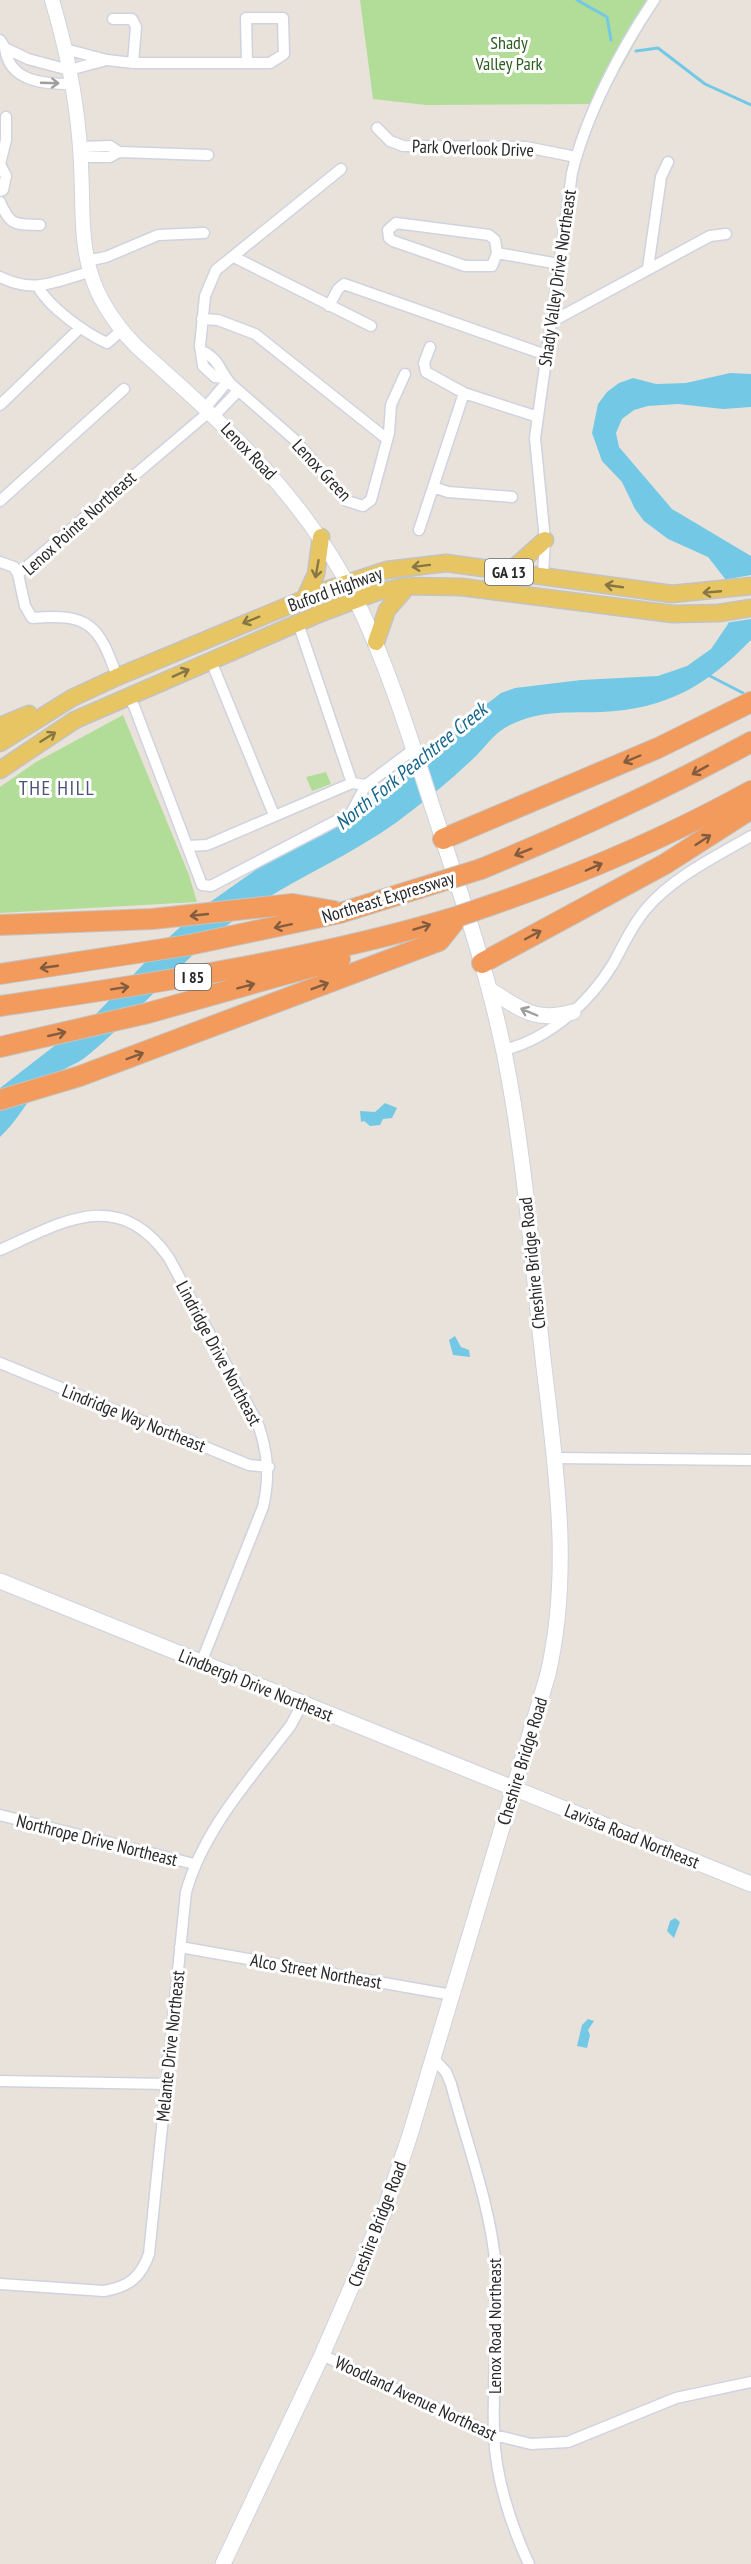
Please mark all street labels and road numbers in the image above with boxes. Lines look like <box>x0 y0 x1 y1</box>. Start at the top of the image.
street label: Park Overlook Drive <box>412 134 534 162</box>
street label: Shady Valley Drive Northeast <box>533 188 581 368</box>
street label: Lenox Road <box>216 417 282 485</box>
street label: Lenox Green <box>287 434 357 506</box>
street label: Lenox Pointe Northeast <box>17 466 141 580</box>
road number: GA 13 <box>485 559 533 585</box>
street label: Buford Highway <box>285 561 386 617</box>
street label: Northeast Expressway <box>319 866 457 928</box>
road number: I 85 <box>175 964 211 990</box>
street label: Cheshire Bridge Road <box>514 1196 550 1330</box>
street label: Lindridge Drive Northeast <box>171 1277 267 1429</box>
street label: Lindridge Way Northeast <box>59 1379 209 1457</box>
street label: Lindbergh Drive Northeast <box>175 1643 337 1727</box>
street label: Cheshire Bridge Road <box>492 1694 552 1828</box>
street label: Lavista Road Northeast <box>561 1799 703 1874</box>
street label: Northrope Drive Northeast <box>14 1809 180 1871</box>
street label: Alco Street Northeast <box>249 1948 383 1994</box>
street label: Melante Drive Northeast <box>151 1969 189 2123</box>
street label: Cheshire Bridge Road <box>343 2158 411 2290</box>
street label: Lenox Road Northeast <box>483 2258 506 2394</box>
street label: Woodland Avenue Northeast <box>331 2350 501 2446</box>

